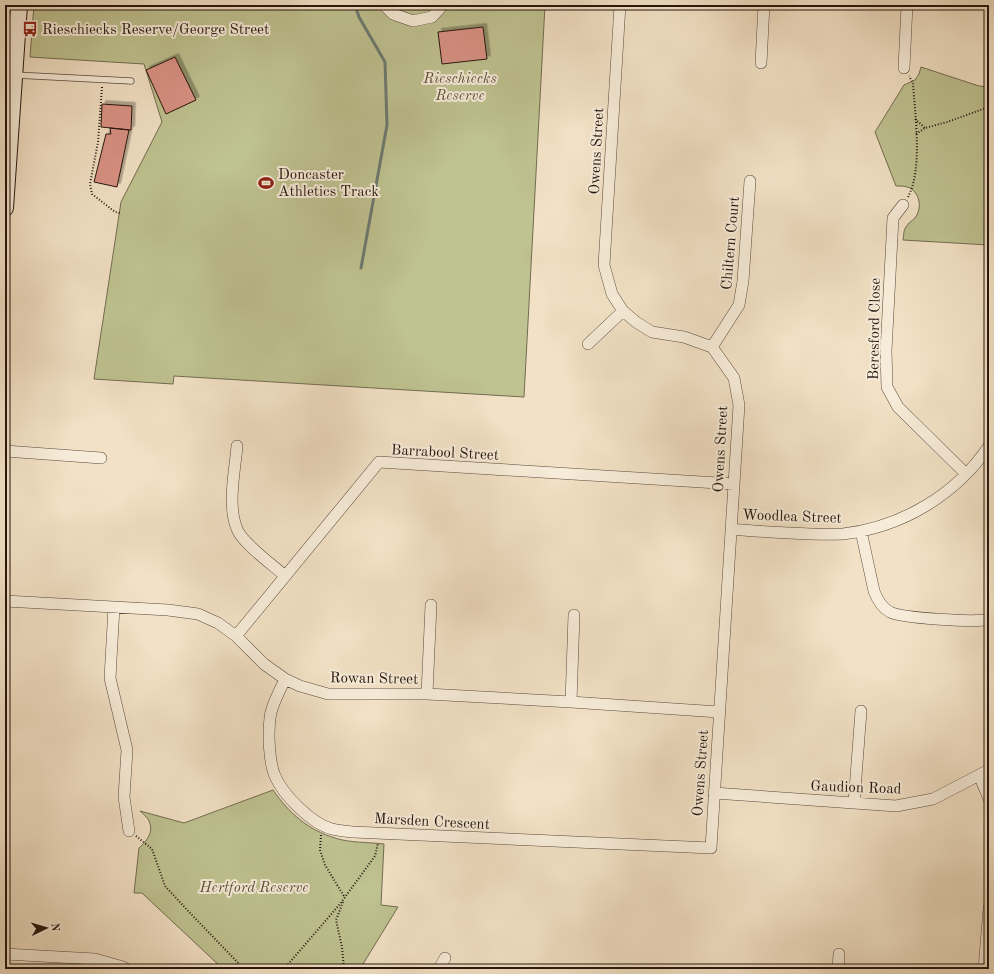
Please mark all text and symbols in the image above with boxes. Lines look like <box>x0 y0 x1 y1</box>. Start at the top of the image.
bus stop icon: Rieschiecks Reserve/George Street <box>21 20 39 38</box>
place label: Rieschiecks Reserve/George Street <box>42 23 269 38</box>
park label: Rieschiecks Reserve <box>422 72 497 104</box>
street label: Owens Street <box>588 107 607 195</box>
place label: Doncaster Athletics Track <box>278 168 379 200</box>
sports icon: Doncaster Athletics Track <box>257 174 275 192</box>
street label: Chiltern Court <box>720 196 743 291</box>
street label: Beresford Close <box>867 278 884 380</box>
street label: Owens Street <box>712 405 731 493</box>
street label: Barrabool Street <box>391 443 499 464</box>
street label: Woodlea Street <box>742 508 842 527</box>
street label: Rowan Street <box>330 671 418 688</box>
street label: Owens Street <box>691 729 712 817</box>
street label: Gaudion Road <box>810 779 902 798</box>
street label: Marsden Crescent <box>374 812 490 833</box>
park label: Hertford Reserve <box>199 881 308 896</box>
north arrow <box>26 908 66 948</box>
text: N <box>49 923 60 933</box>

